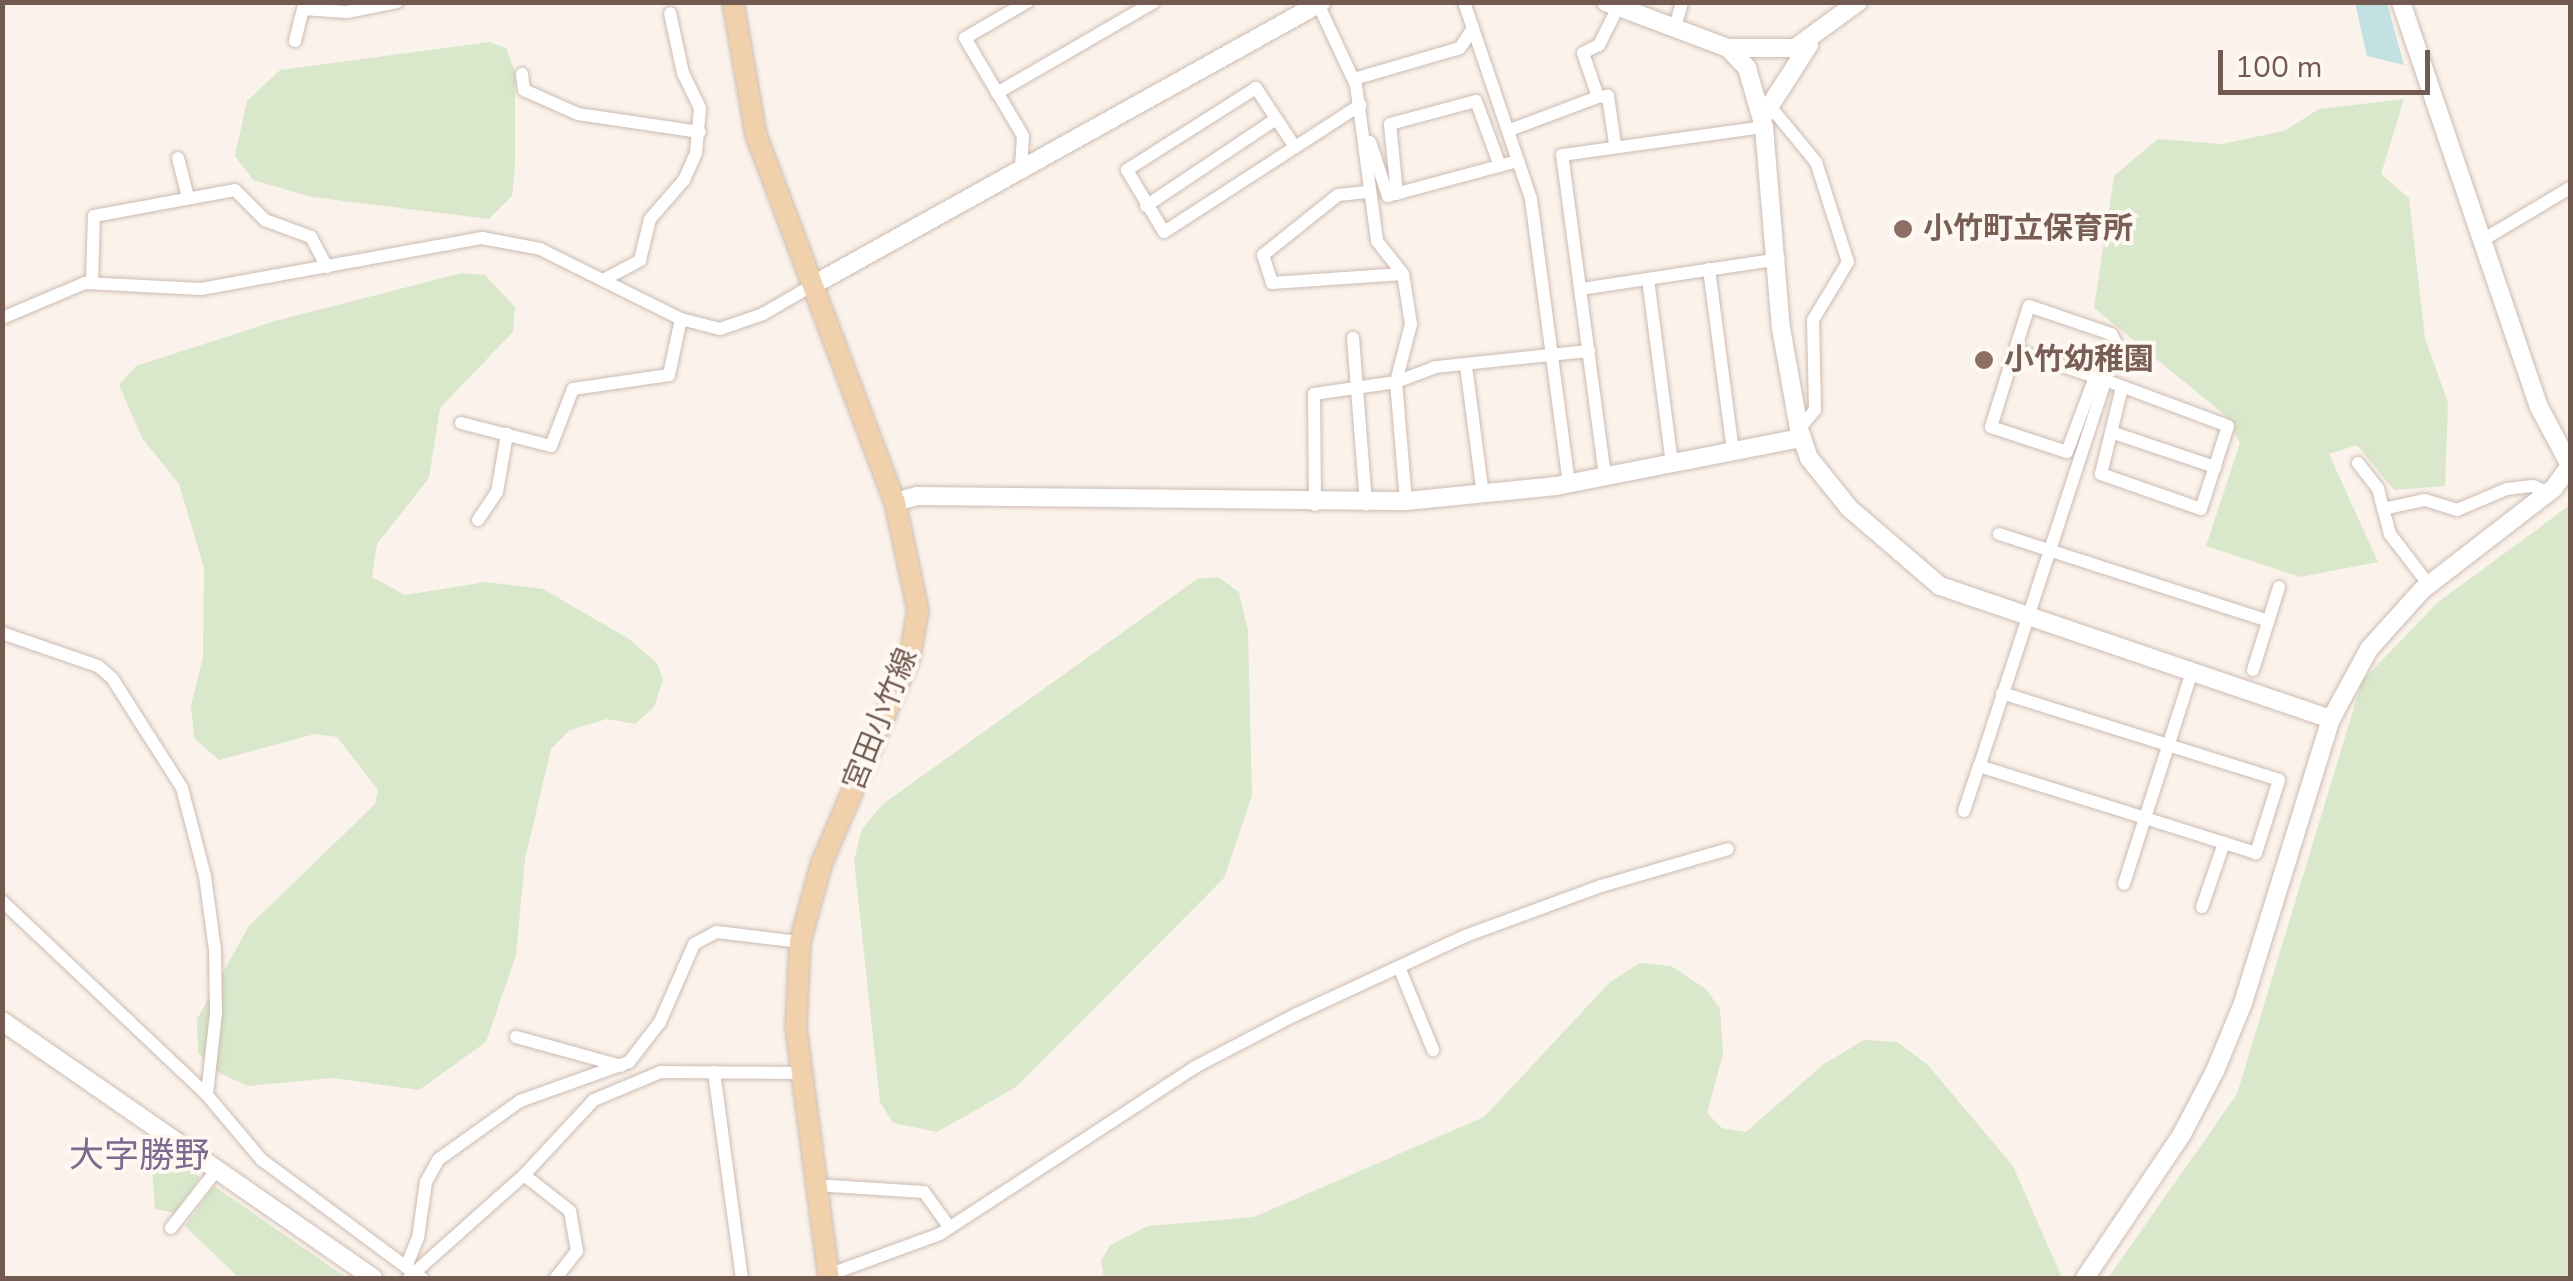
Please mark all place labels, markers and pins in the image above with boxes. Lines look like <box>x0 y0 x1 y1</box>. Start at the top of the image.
place label: 小竹町立保育所 <box>1923 211 2133 247</box>
marker: 小竹町立保育所 <box>1892 218 1914 240</box>
place label: 小竹幼稚園 <box>2004 342 2154 378</box>
marker: 小竹幼稚園 <box>1973 349 1995 371</box>

